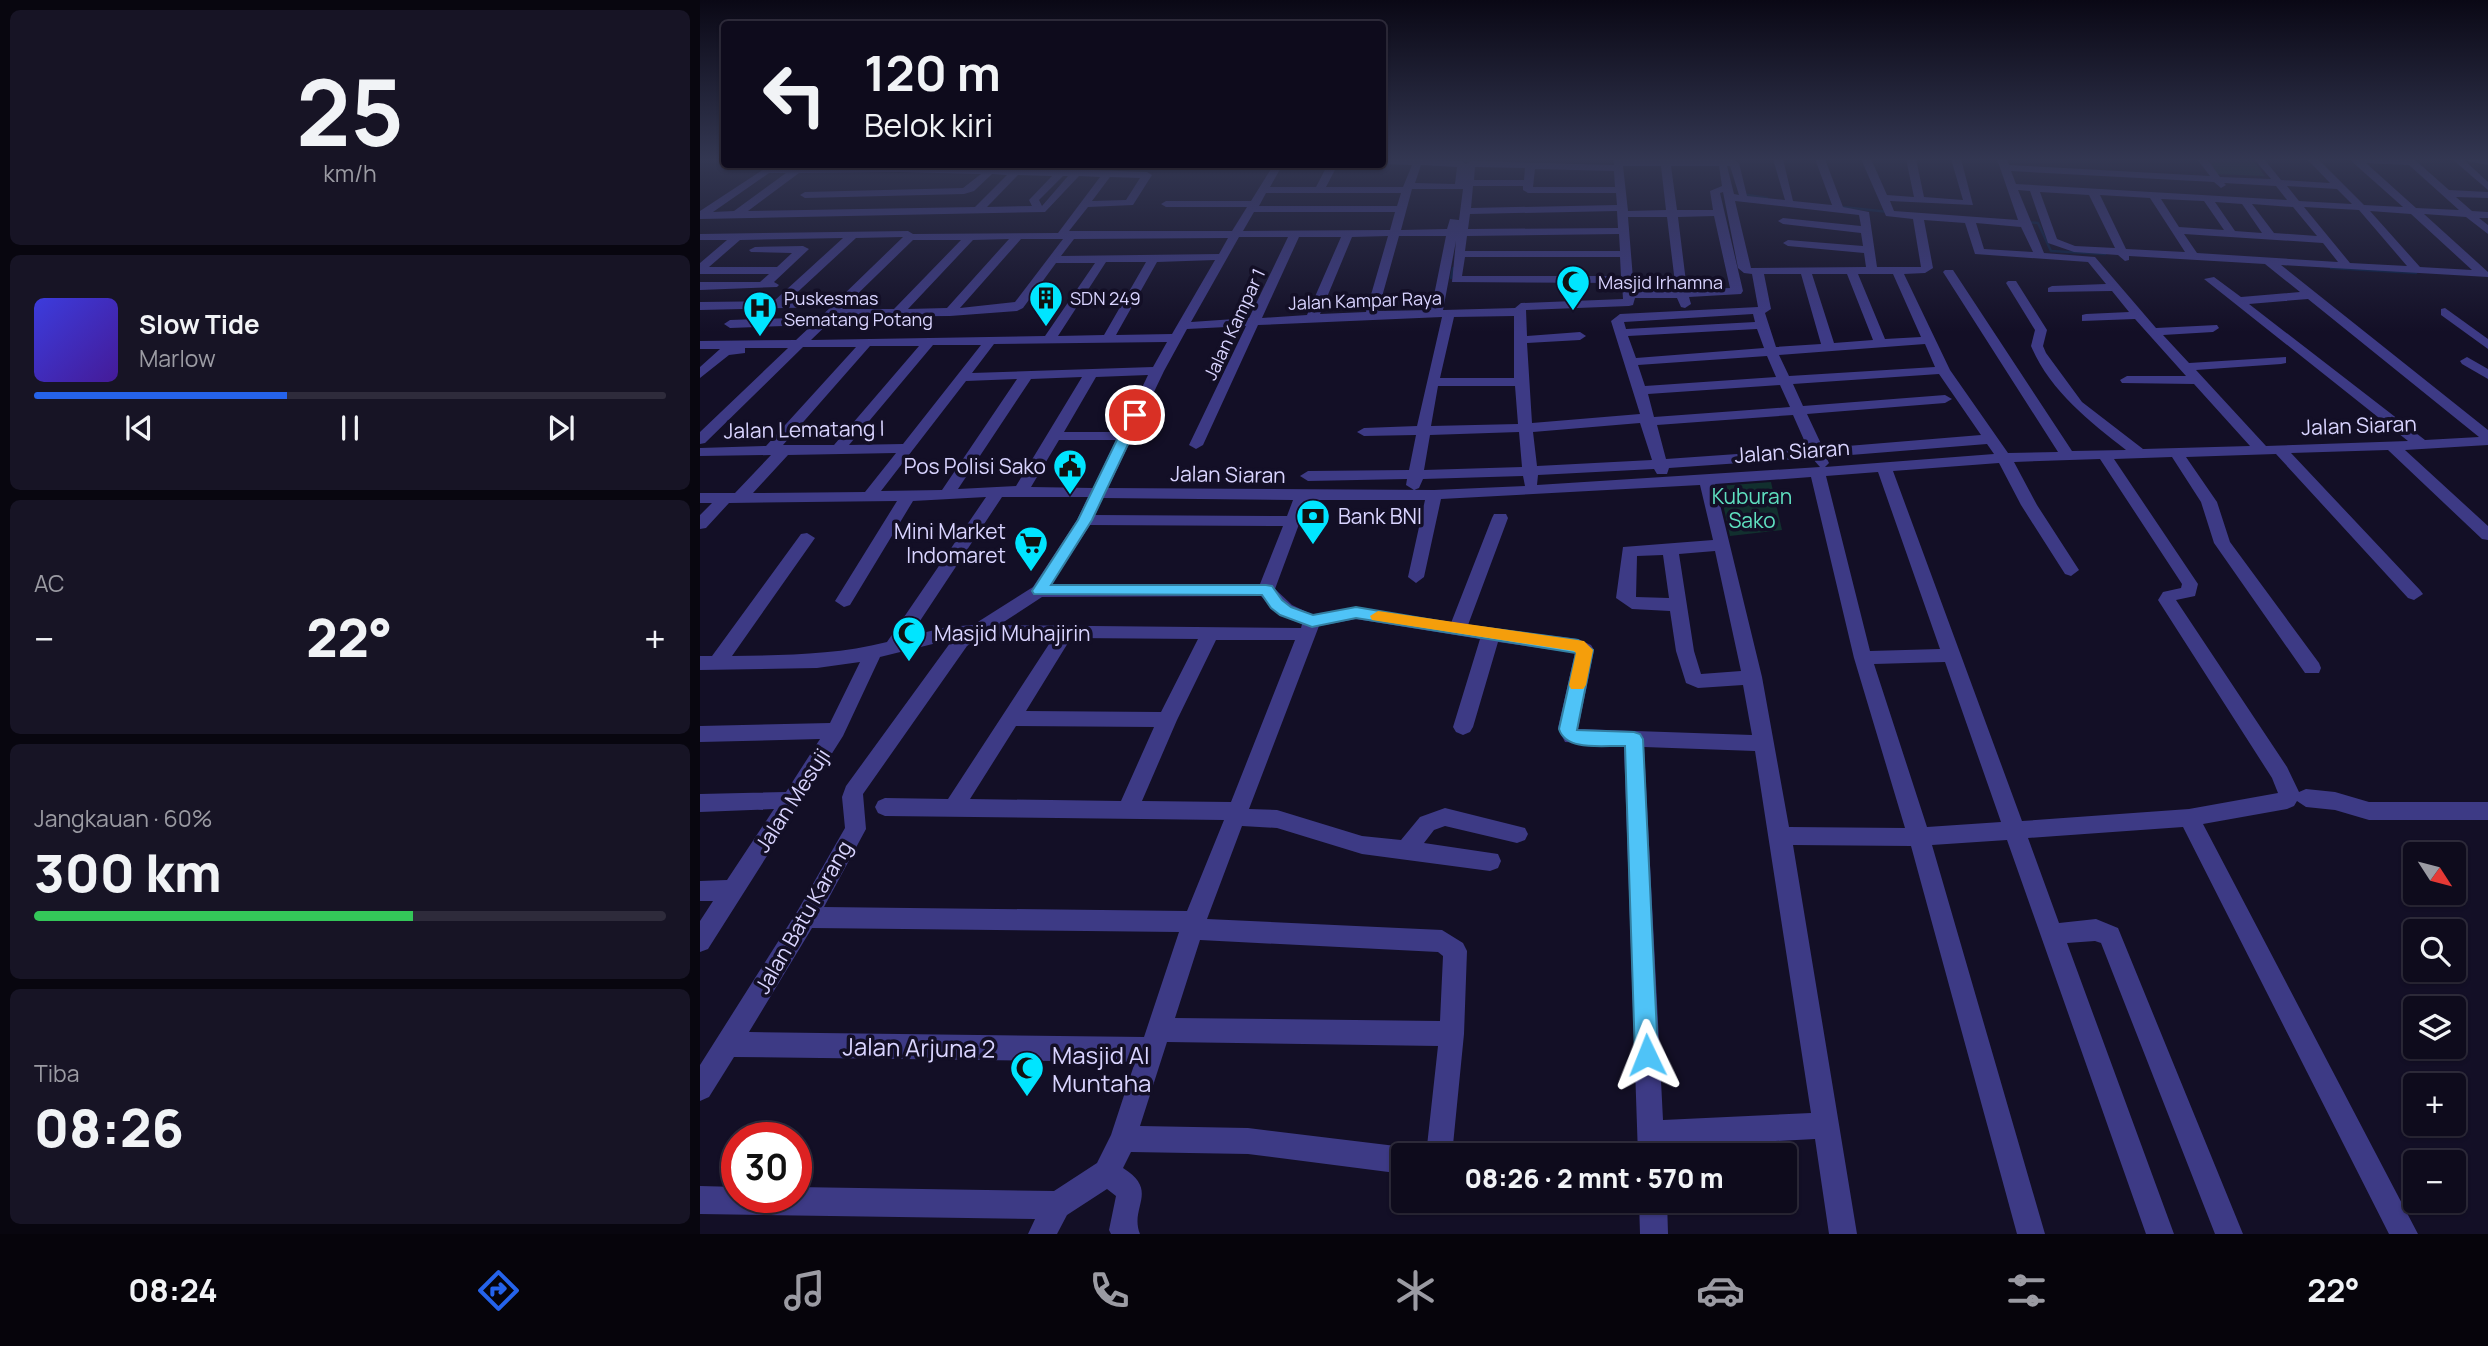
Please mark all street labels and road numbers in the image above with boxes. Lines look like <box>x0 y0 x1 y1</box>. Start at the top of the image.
street label: Jalan Kampar 1 <box>1198 264 1270 384</box>
street label: Jalan Kampar Raya <box>1288 285 1442 315</box>
street label: Jalan Siaran <box>2301 409 2417 441</box>
street label: Jalan Lematang I <box>723 414 885 444</box>
street label: Jalan Siaran <box>1733 433 1851 469</box>
street label: Jalan Siaran <box>1170 459 1286 489</box>
street label: Jalan Mesuji <box>748 743 836 857</box>
street label: Jalan Batu Karang <box>748 835 858 999</box>
street label: Jalan Arjuna 2 <box>842 1029 996 1065</box>

